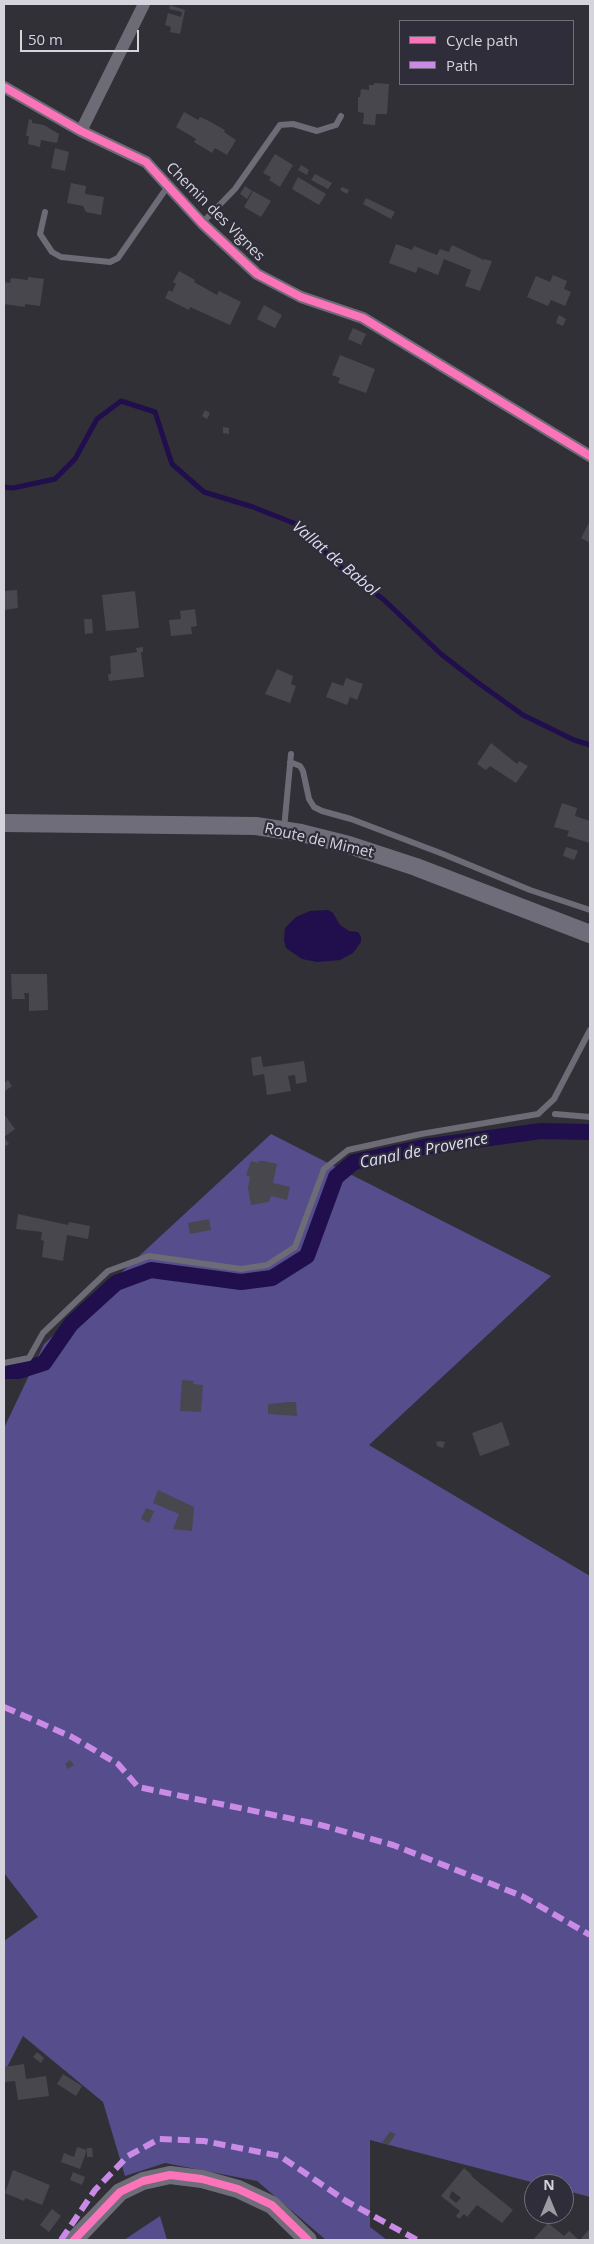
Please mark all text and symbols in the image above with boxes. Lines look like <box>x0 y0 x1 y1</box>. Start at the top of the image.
scale bar <box>22 20 141 52</box>
legend <box>399 20 574 85</box>
text: 50 m <box>28 29 63 49</box>
text: Cycle path <box>446 30 518 50</box>
text: Path <box>446 55 478 75</box>
street label: Chemin des Vignes <box>162 159 268 265</box>
water label: Vallat de Babol <box>288 517 382 601</box>
street label: Route de Mimet <box>263 820 375 862</box>
water label: Canal de Provence <box>358 1129 490 1173</box>
north arrow <box>524 2174 574 2224</box>
text: N <box>543 2175 555 2194</box>

